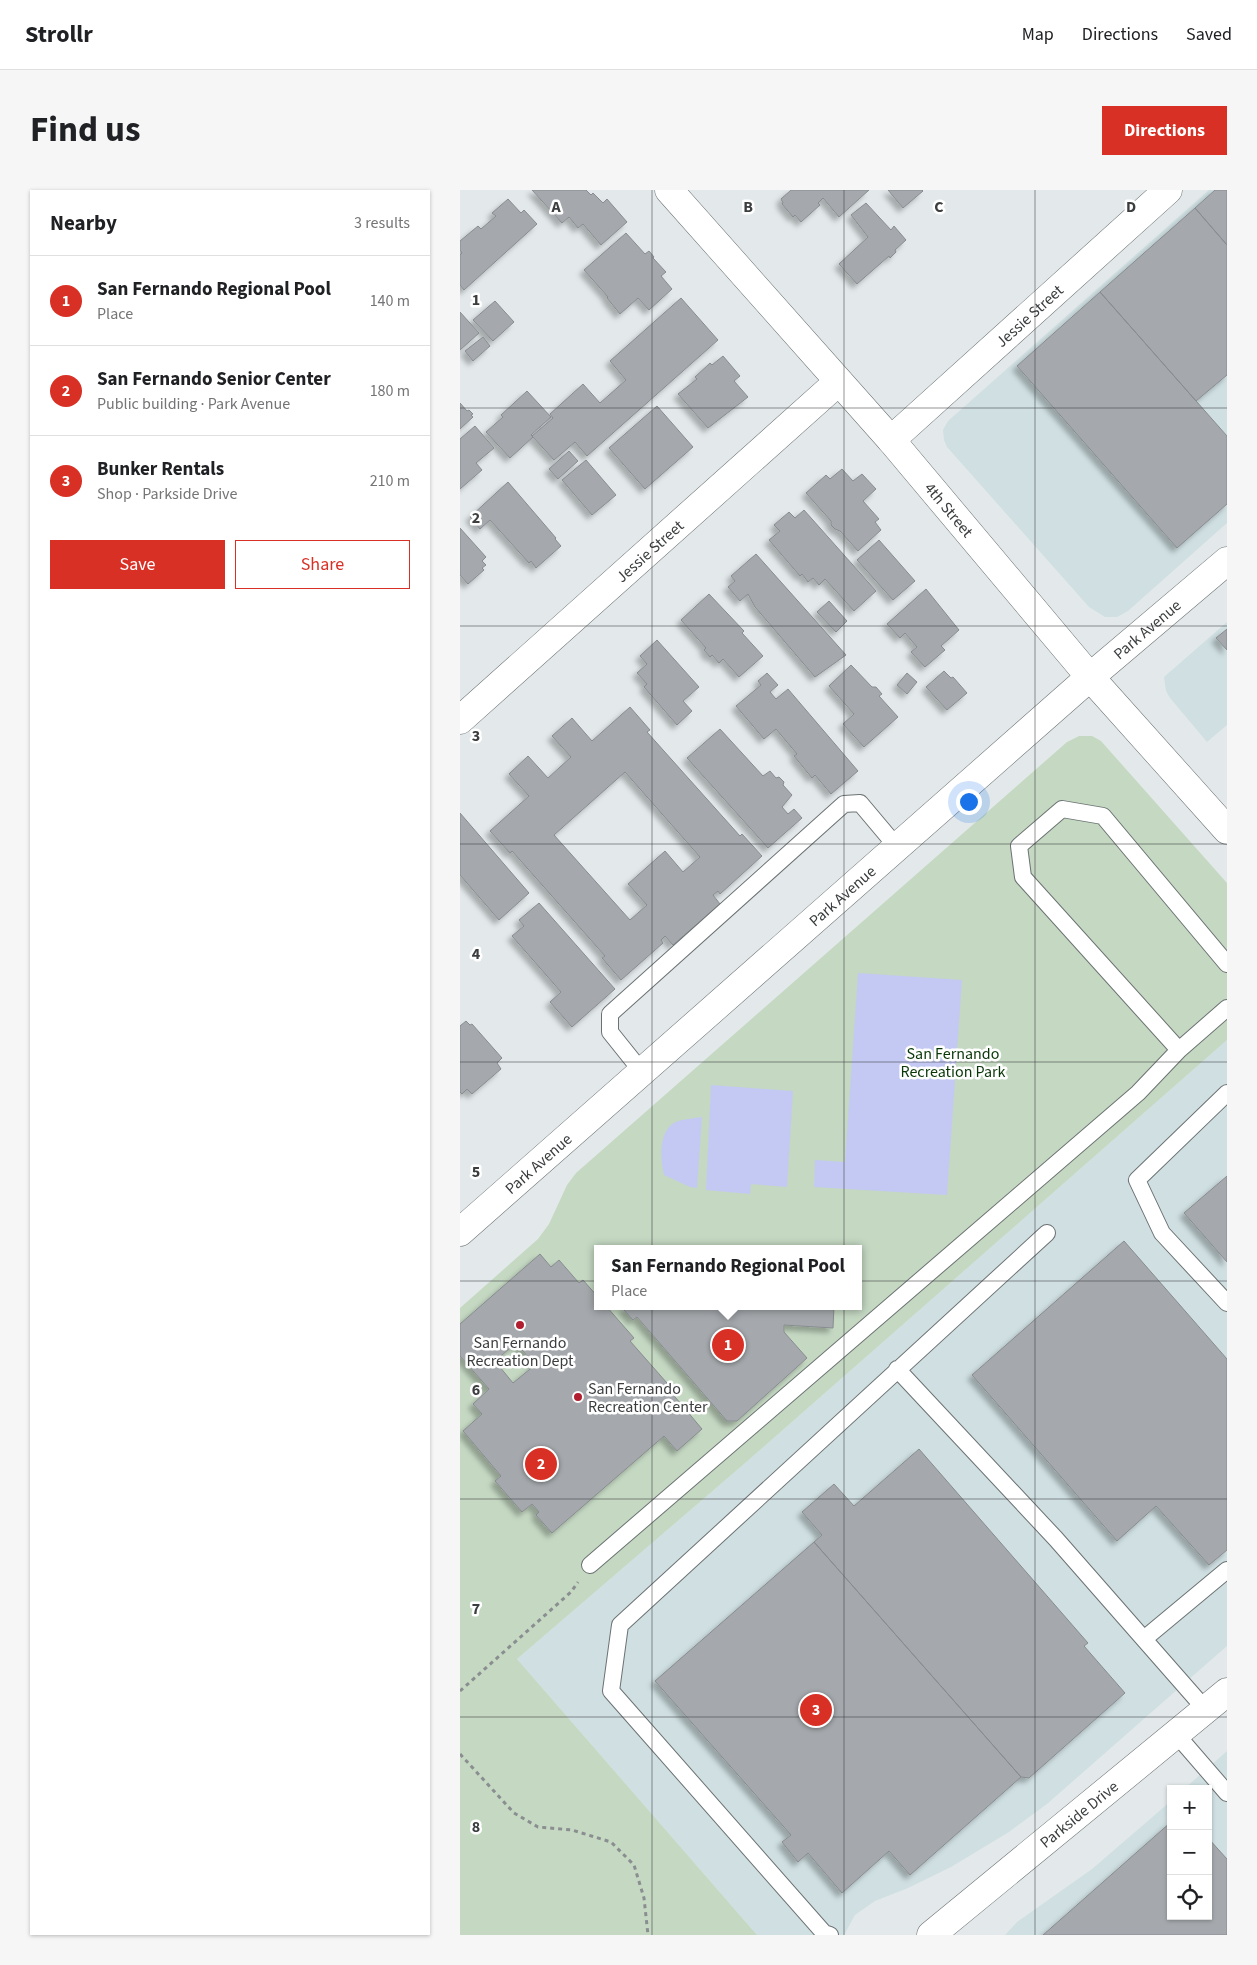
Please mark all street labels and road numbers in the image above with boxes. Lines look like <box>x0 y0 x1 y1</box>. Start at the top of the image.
street label: Jessie Street <box>991 279 1069 353</box>
street label: 4th Street <box>919 478 978 543</box>
street label: Jessie Street <box>611 515 689 588</box>
street label: Park Avenue <box>1109 595 1186 665</box>
street label: Park Avenue <box>804 861 881 932</box>
street label: Park Avenue <box>500 1128 577 1200</box>
street label: Parkside Drive <box>1035 1776 1123 1853</box>

